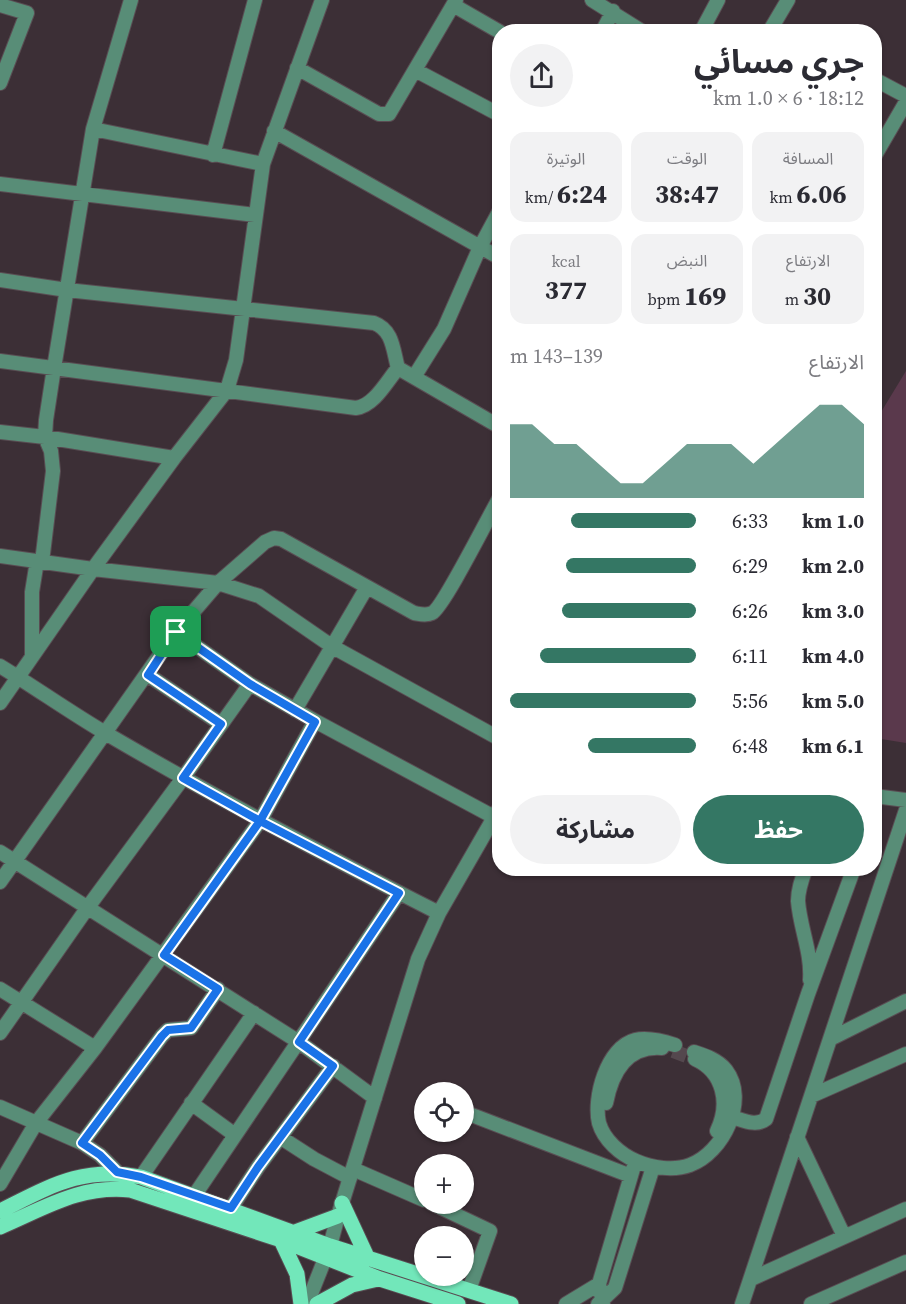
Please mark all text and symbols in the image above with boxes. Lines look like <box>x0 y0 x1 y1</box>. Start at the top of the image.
text: جري مسائي <box>694 39 864 84</box>
button: share <box>510 44 573 107</box>
text: 18:12 · 6 × 1.0 km <box>713 84 864 112</box>
text: الوتيرة <box>547 147 585 169</box>
text: الوقت <box>667 147 707 169</box>
text: المسافة <box>783 147 833 169</box>
text: 6:24 <box>557 176 607 212</box>
text: 38:47 <box>655 176 719 212</box>
text: 6.06 <box>796 176 846 212</box>
text: /km <box>525 186 557 208</box>
text: km <box>770 186 796 208</box>
text: النبض <box>667 249 707 271</box>
text: الارتفاع <box>786 249 830 271</box>
text: kcal <box>551 250 581 272</box>
text: 377 <box>545 272 587 308</box>
text: 169 <box>684 278 726 314</box>
text: 30 <box>803 278 831 314</box>
text: bpm <box>648 288 684 310</box>
text: m <box>785 288 803 310</box>
text: 139–143 m <box>510 342 603 370</box>
text: الارتفاع <box>809 348 864 376</box>
text: 6:33 <box>732 507 768 535</box>
text: 1.0 km <box>802 507 864 535</box>
text: 6:29 <box>732 552 768 580</box>
text: 2.0 km <box>802 552 864 580</box>
text: 6:26 <box>732 597 768 625</box>
text: 3.0 km <box>802 597 864 625</box>
pin <box>150 606 201 657</box>
icon: arrive <box>159 615 192 648</box>
text: 6:11 <box>732 642 768 670</box>
text: 4.0 km <box>802 642 864 670</box>
text: 5:56 <box>732 687 768 715</box>
text: 5.0 km <box>802 687 864 715</box>
text: 6:48 <box>732 732 768 760</box>
text: 6.1 km <box>802 732 864 760</box>
button: مشاركة <box>510 795 681 864</box>
button: حفظ <box>693 795 864 864</box>
map controls <box>414 1082 474 1286</box>
button: locate <box>414 1082 474 1142</box>
button: + <box>414 1154 474 1214</box>
button: − <box>414 1226 474 1286</box>

